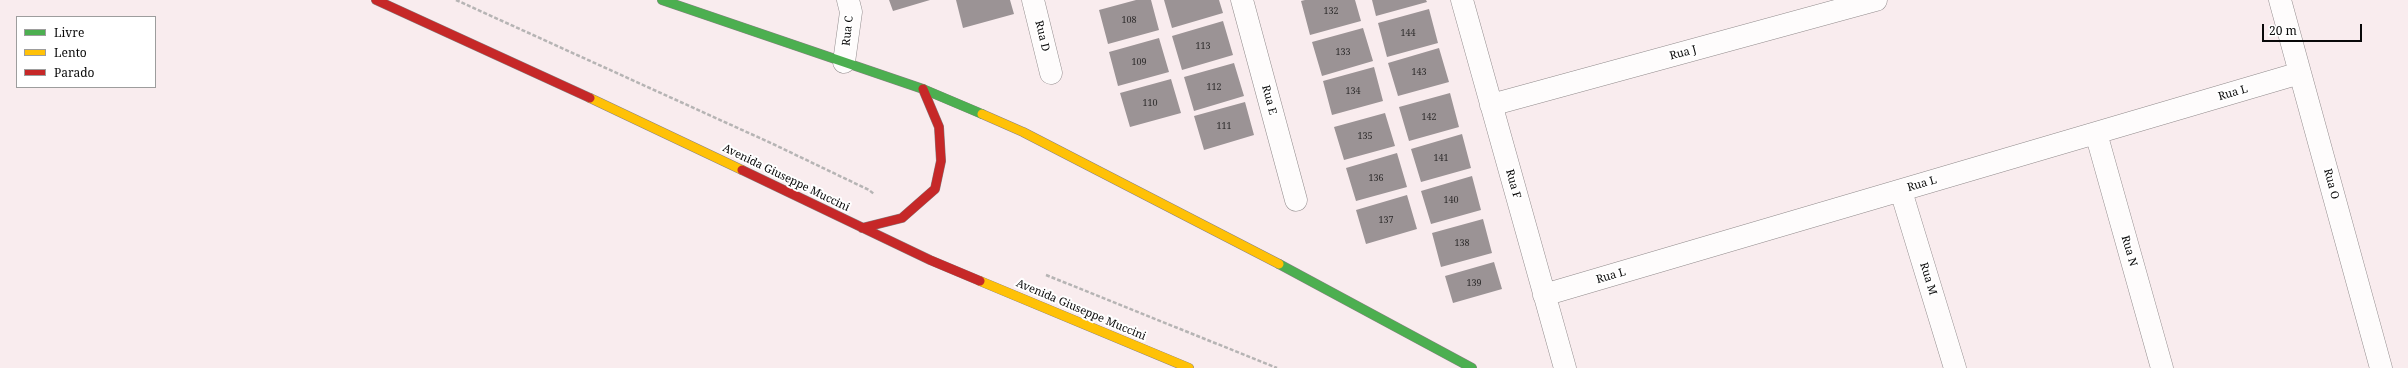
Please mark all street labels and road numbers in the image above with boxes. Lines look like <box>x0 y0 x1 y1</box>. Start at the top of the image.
street label: Rua C <box>840 15 856 47</box>
street label: Rua D <box>1032 19 1052 53</box>
street label: Rua J <box>1668 43 1698 63</box>
street label: Rua L <box>2217 83 2249 103</box>
street label: Rua E <box>1259 84 1279 116</box>
street label: Avenida Giuseppe Muccini <box>720 141 852 215</box>
street label: Rua O <box>2321 167 2341 201</box>
street label: Rua F <box>1503 168 1523 200</box>
street label: Rua L <box>1906 174 1938 194</box>
street label: Rua N <box>2118 234 2140 268</box>
street label: Rua M <box>1917 261 1939 297</box>
street label: Rua L <box>1595 266 1627 286</box>
street label: Avenida Giuseppe Muccini <box>1014 277 1148 343</box>

